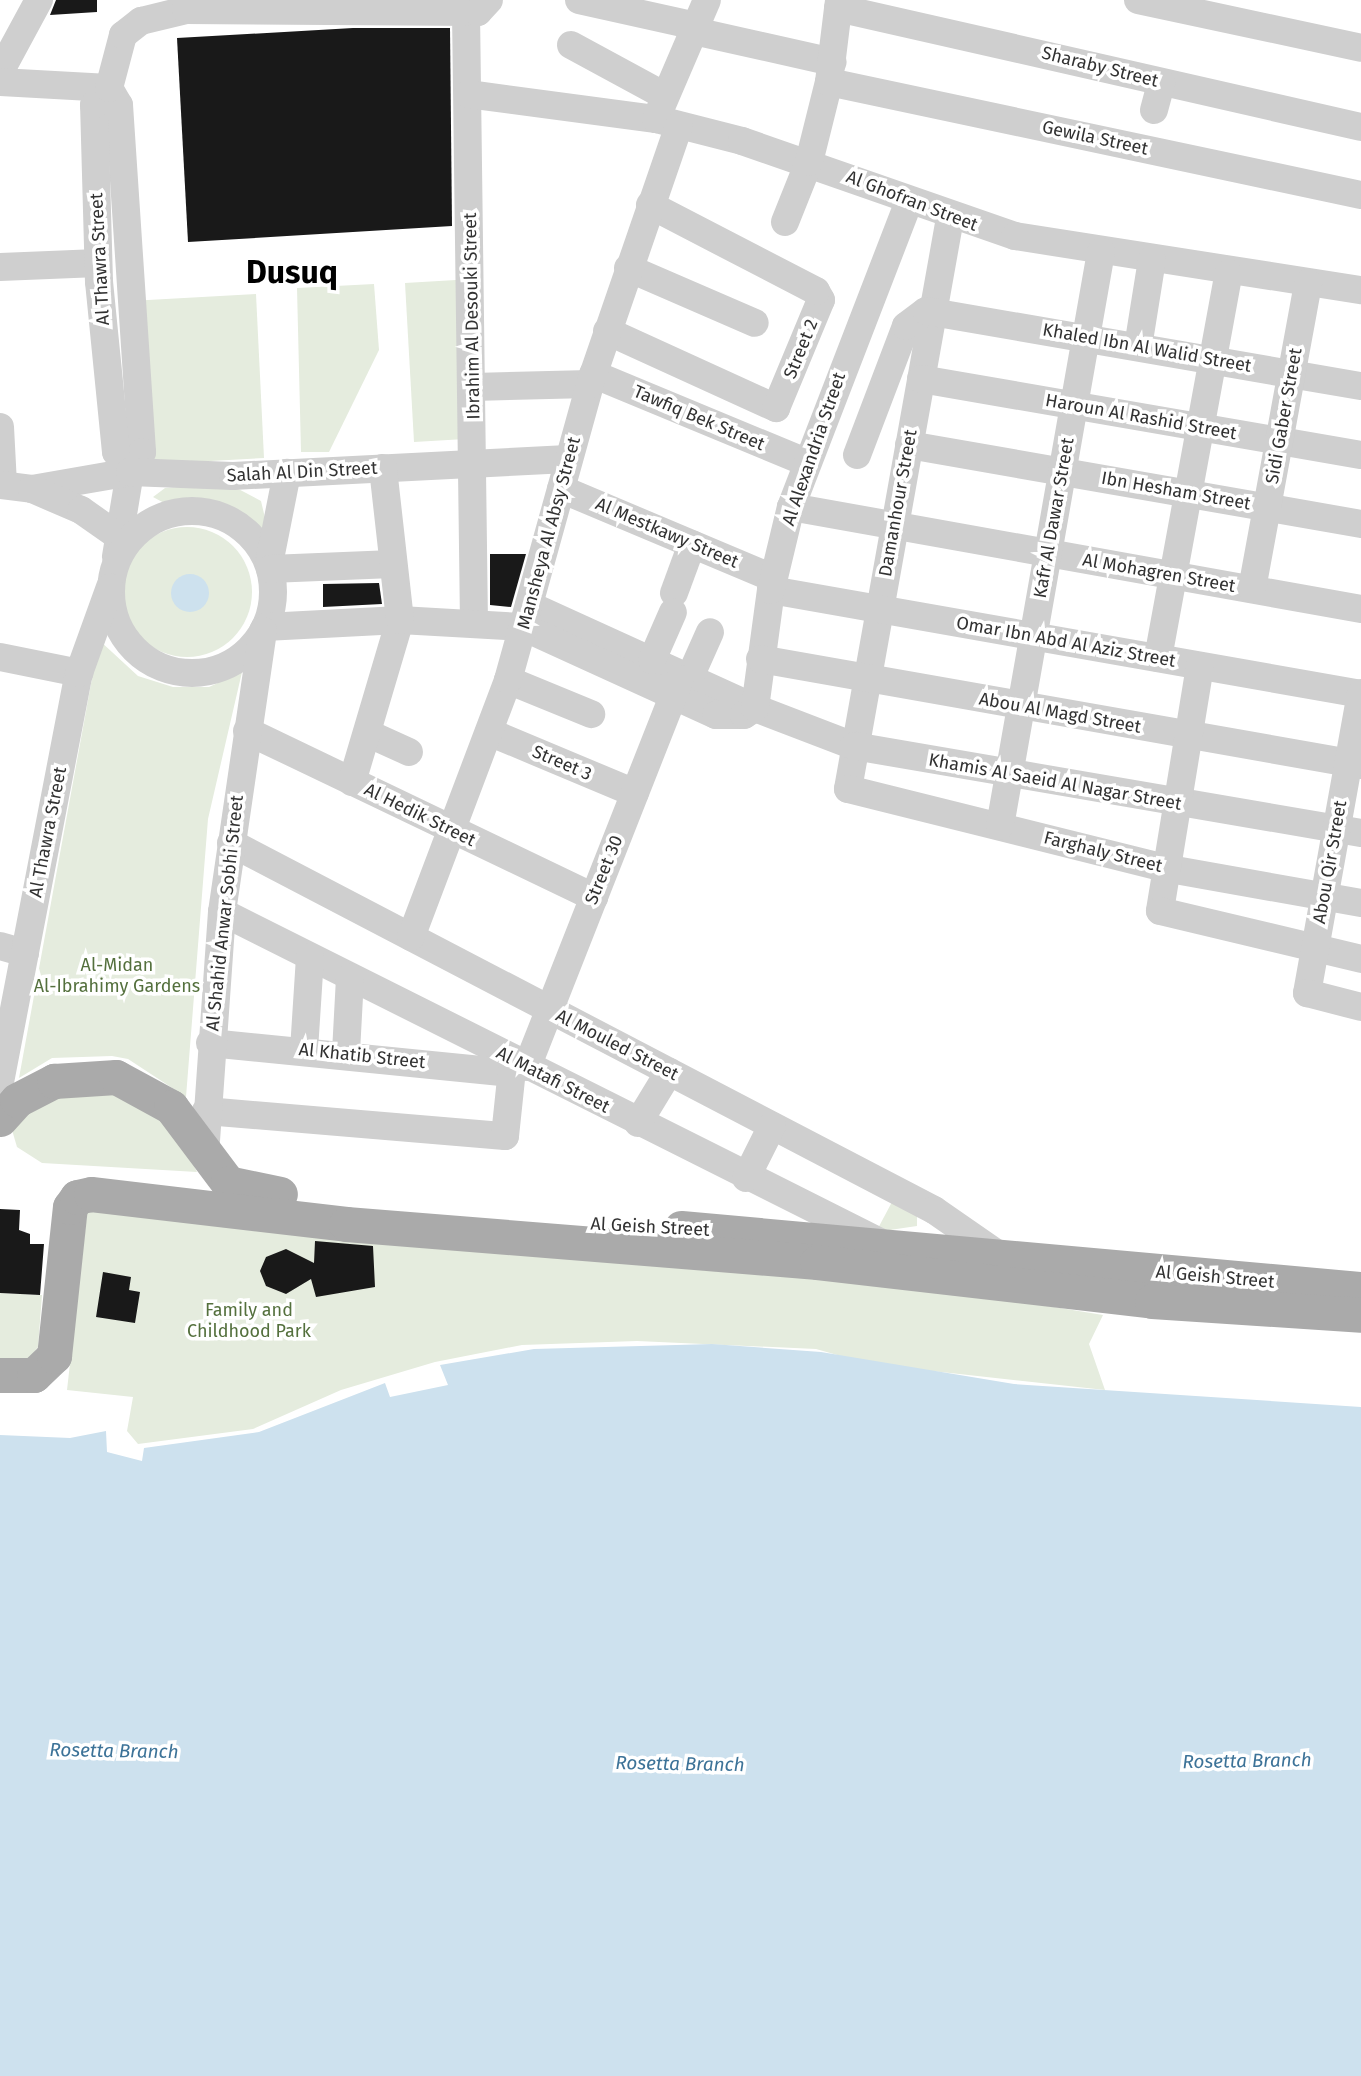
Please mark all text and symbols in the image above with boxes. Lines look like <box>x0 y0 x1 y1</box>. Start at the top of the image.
street label: Sharaby Street <box>1039 42 1161 92</box>
street label: Gewila Street <box>1040 116 1150 160</box>
street label: Al Ghofran Street <box>843 166 981 236</box>
street label: Al Thawra Street <box>86 192 114 326</box>
street label: Ibrahim Al Desouki Street <box>459 212 485 420</box>
district label: Dusuq <box>246 253 338 291</box>
street label: Street 2 <box>779 316 823 382</box>
street label: Khaled Ibn Al Walid Street <box>1041 319 1253 377</box>
street label: Sidi Gaber Street <box>1261 346 1307 486</box>
street label: Al Alexandria Street <box>778 370 850 528</box>
street label: Tawfiq Bek Street <box>630 381 768 455</box>
street label: Haroun Al Rashid Street <box>1044 390 1238 444</box>
street label: Damanhour Street <box>874 428 922 578</box>
street label: Mansheya Al Absy Street <box>513 435 585 631</box>
street label: Kafr Al Dawar Street <box>1029 436 1079 600</box>
street label: Salah Al Din Street <box>226 457 378 487</box>
street label: Ibn Hesham Street <box>1100 467 1252 515</box>
street label: Al Mestkawy Street <box>592 493 742 573</box>
street label: Al Mohagren Street <box>1081 549 1237 597</box>
street label: Omar Ibn Abd Al Aziz Street <box>955 612 1177 672</box>
street label: Abou Al Magd Street <box>977 688 1143 738</box>
street label: Street 3 <box>529 741 595 785</box>
street label: Khamis Al Saeid Al Nagar Street <box>927 749 1183 815</box>
street label: Al Thawra Street <box>25 765 71 899</box>
street label: Al Hedik Street <box>361 779 479 851</box>
street label: Al Shahid Anwar Sobhi Street <box>202 794 248 1032</box>
street label: Abou Qir Street <box>1309 799 1351 925</box>
street label: Farghaly Street <box>1042 827 1164 877</box>
street label: Street 30 <box>580 832 628 908</box>
park label: Al-Midan Al-Ibrahimy Gardens <box>34 955 200 998</box>
street label: Al Mouled Street <box>552 1005 682 1085</box>
street label: Al Khatib Street <box>298 1039 426 1073</box>
street label: Al Matafi Street <box>493 1042 613 1118</box>
street label: Al Geish Street <box>590 1213 710 1241</box>
street label: Al Geish Street <box>1155 1261 1275 1293</box>
park label: Family and Childhood Park <box>187 1300 311 1342</box>
water label: Rosetta Branch <box>49 1738 179 1764</box>
water label: Rosetta Branch <box>1182 1748 1312 1774</box>
water label: Rosetta Branch <box>615 1751 745 1777</box>

